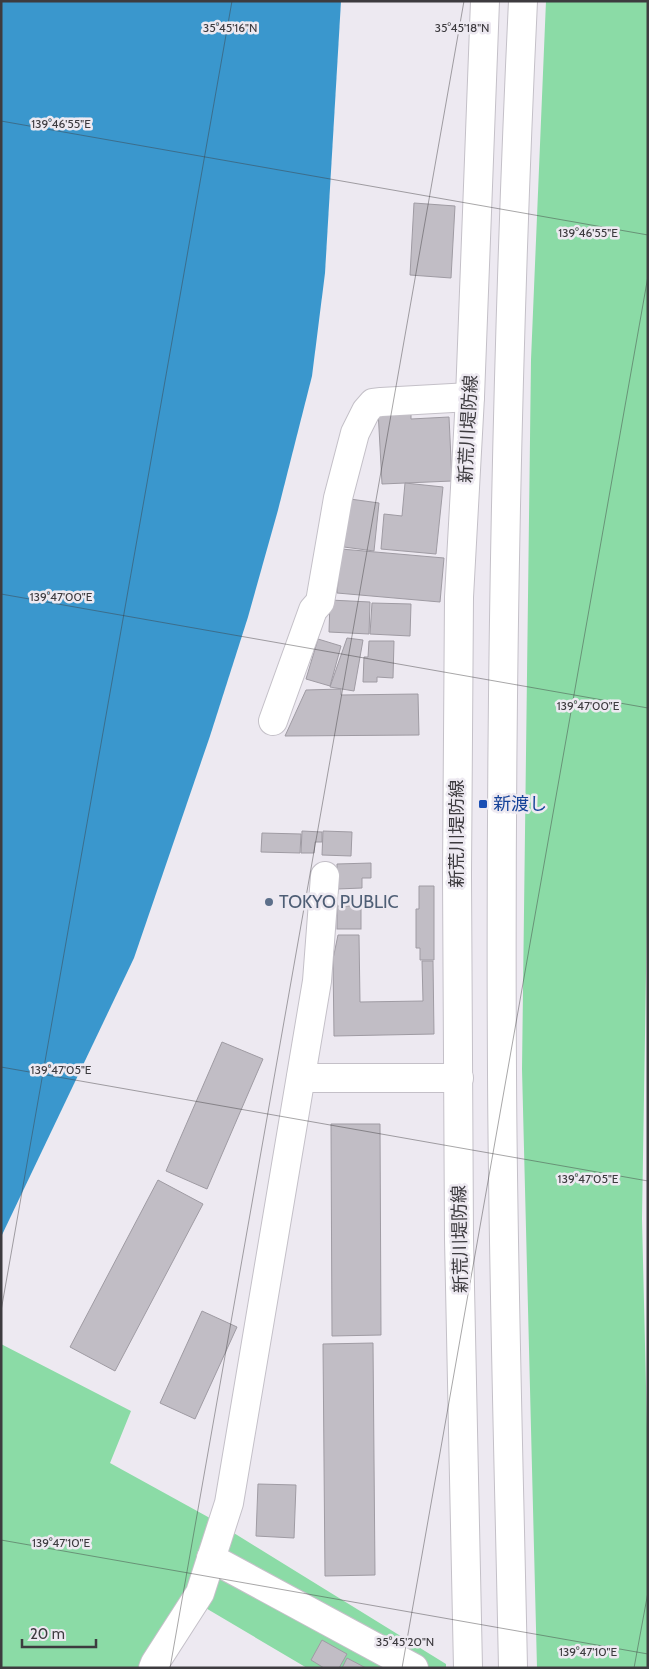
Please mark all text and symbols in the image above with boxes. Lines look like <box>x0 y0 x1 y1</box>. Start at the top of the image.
text: 35°45'16"N <box>203 20 257 35</box>
text: 35°45'18"N <box>434 20 490 35</box>
text: 139°46'55"E <box>31 116 91 131</box>
text: 139°46'55"E <box>558 225 618 240</box>
street label: 新荒川堤防線 <box>454 374 482 484</box>
text: 139°47'00"E <box>30 589 93 604</box>
text: 139°47'00"E <box>557 698 620 713</box>
street label: 新荒川堤防線 <box>446 780 468 888</box>
place label: 新渡し <box>493 793 547 815</box>
marker: 新渡し <box>477 798 489 810</box>
place label: TOKYO PUBLIC <box>279 891 399 913</box>
marker: TOKYO PUBLIC <box>263 896 275 908</box>
text: 139°47'05"E <box>31 1062 92 1077</box>
text: 139°47'05"E <box>558 1171 619 1186</box>
street label: 新荒川堤防線 <box>448 1185 472 1293</box>
text: 139°47'10"E <box>32 1535 90 1550</box>
scale bar <box>22 1616 96 1648</box>
text: 20 m <box>30 1625 65 1643</box>
text: 35°45'20"N <box>376 1634 434 1649</box>
text: 139°47'10"E <box>559 1644 617 1659</box>

